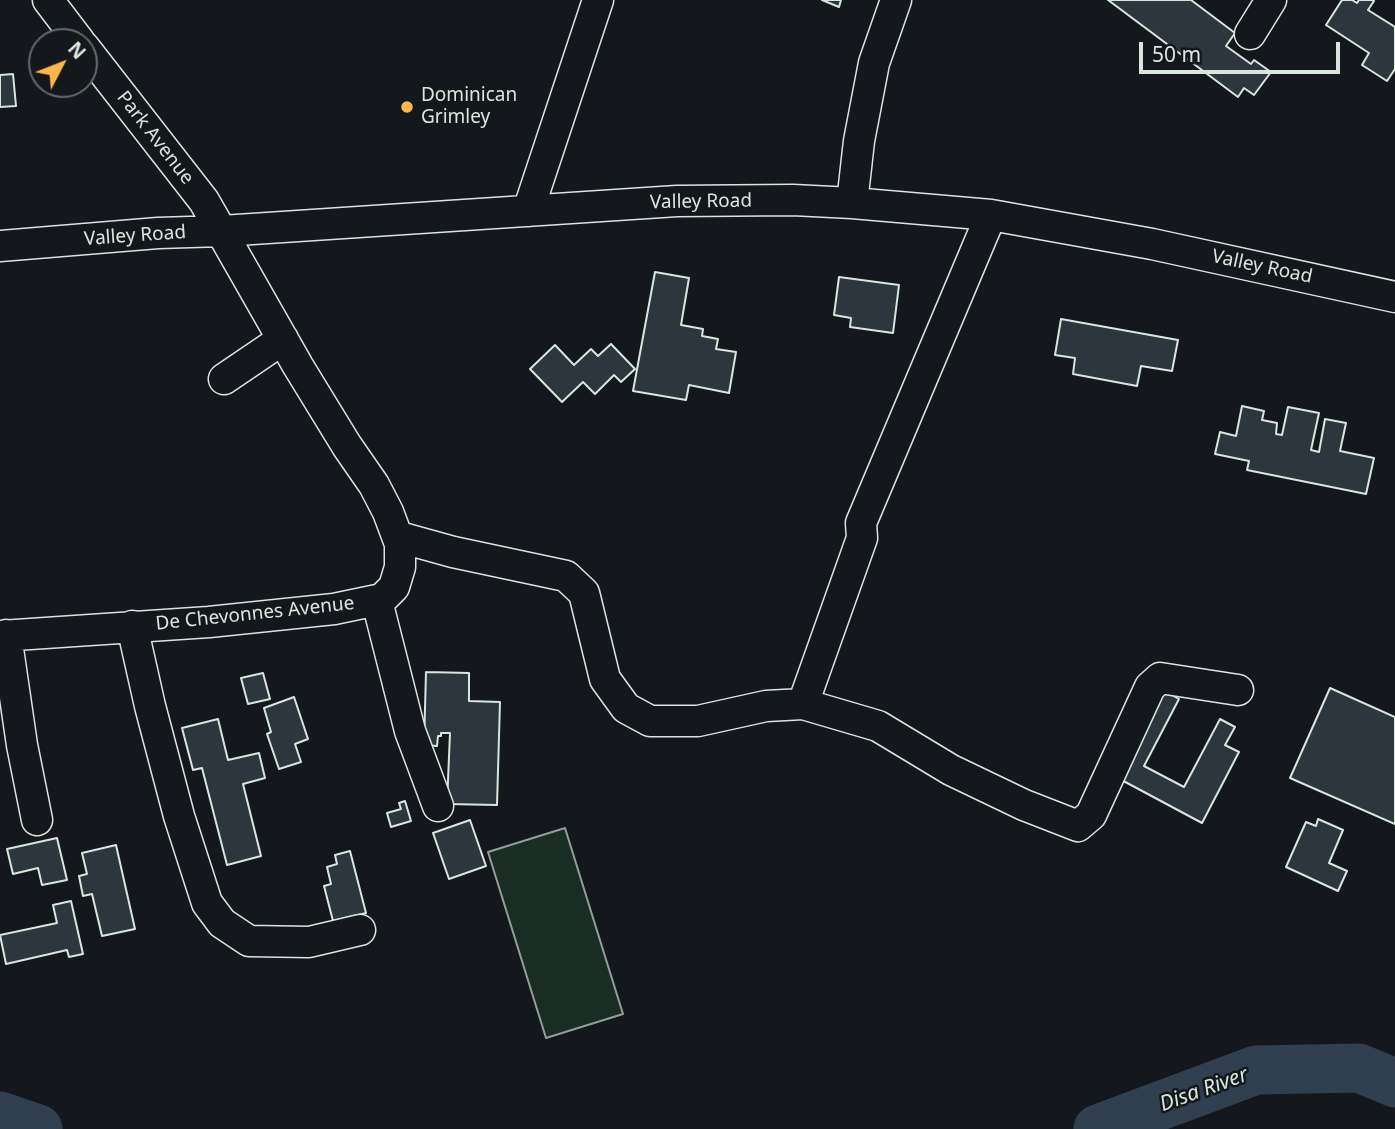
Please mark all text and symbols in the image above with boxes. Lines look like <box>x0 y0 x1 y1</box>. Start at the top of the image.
north arrow <box>28 28 98 98</box>
scale bar <box>1143 28 1344 72</box>
text: N <box>62 36 92 65</box>
text: 50 m <box>1152 40 1201 68</box>
place label: Dominican Grimley <box>421 85 517 129</box>
street label: Park Avenue <box>112 87 198 189</box>
marker: Dominican Grimley <box>399 99 415 115</box>
street label: Valley Road <box>650 190 752 214</box>
street label: Valley Road <box>83 221 187 251</box>
street label: Valley Road <box>1210 245 1314 289</box>
street label: De Chevonnes Avenue <box>155 592 355 636</box>
water label: Disa River <box>1156 1062 1252 1118</box>

